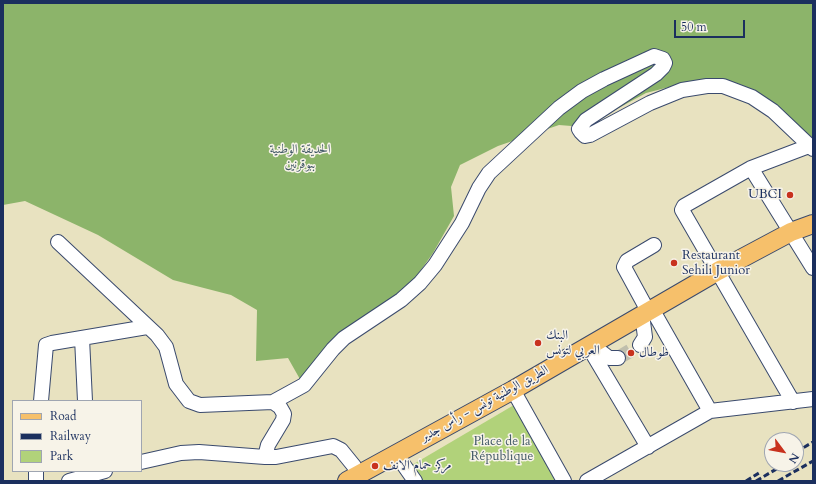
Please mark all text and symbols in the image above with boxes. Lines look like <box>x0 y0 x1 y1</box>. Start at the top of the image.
scale bar <box>676 12 747 38</box>
text: 50 m <box>681 19 707 35</box>
park label: الحديقة الوطنية ببوقرنين <box>269 142 331 173</box>
place label: UBCI <box>748 187 782 203</box>
marker: UBCI <box>785 190 795 200</box>
place label: Restaurant Sehili Junior <box>682 248 750 279</box>
marker: Restaurant Sehili Junior <box>669 258 679 268</box>
place label: البنك العربي لتونس <box>546 328 600 359</box>
marker: البنك العربي لتونس <box>533 338 543 348</box>
place label: طوطال <box>639 345 669 361</box>
marker: طوطال <box>626 348 636 358</box>
street label: الطريق الوطنية تونس - رأس جدير <box>418 362 552 446</box>
legend <box>12 400 142 472</box>
text: Road <box>50 408 76 424</box>
text: Railway <box>50 428 91 444</box>
north arrow <box>764 432 804 472</box>
park label: Place de la République <box>471 434 533 465</box>
text: Park <box>50 448 73 464</box>
text: N <box>785 450 803 466</box>
place label: مركز حمام الانف <box>383 458 452 474</box>
marker: مركز حمام الانف <box>370 461 380 471</box>

